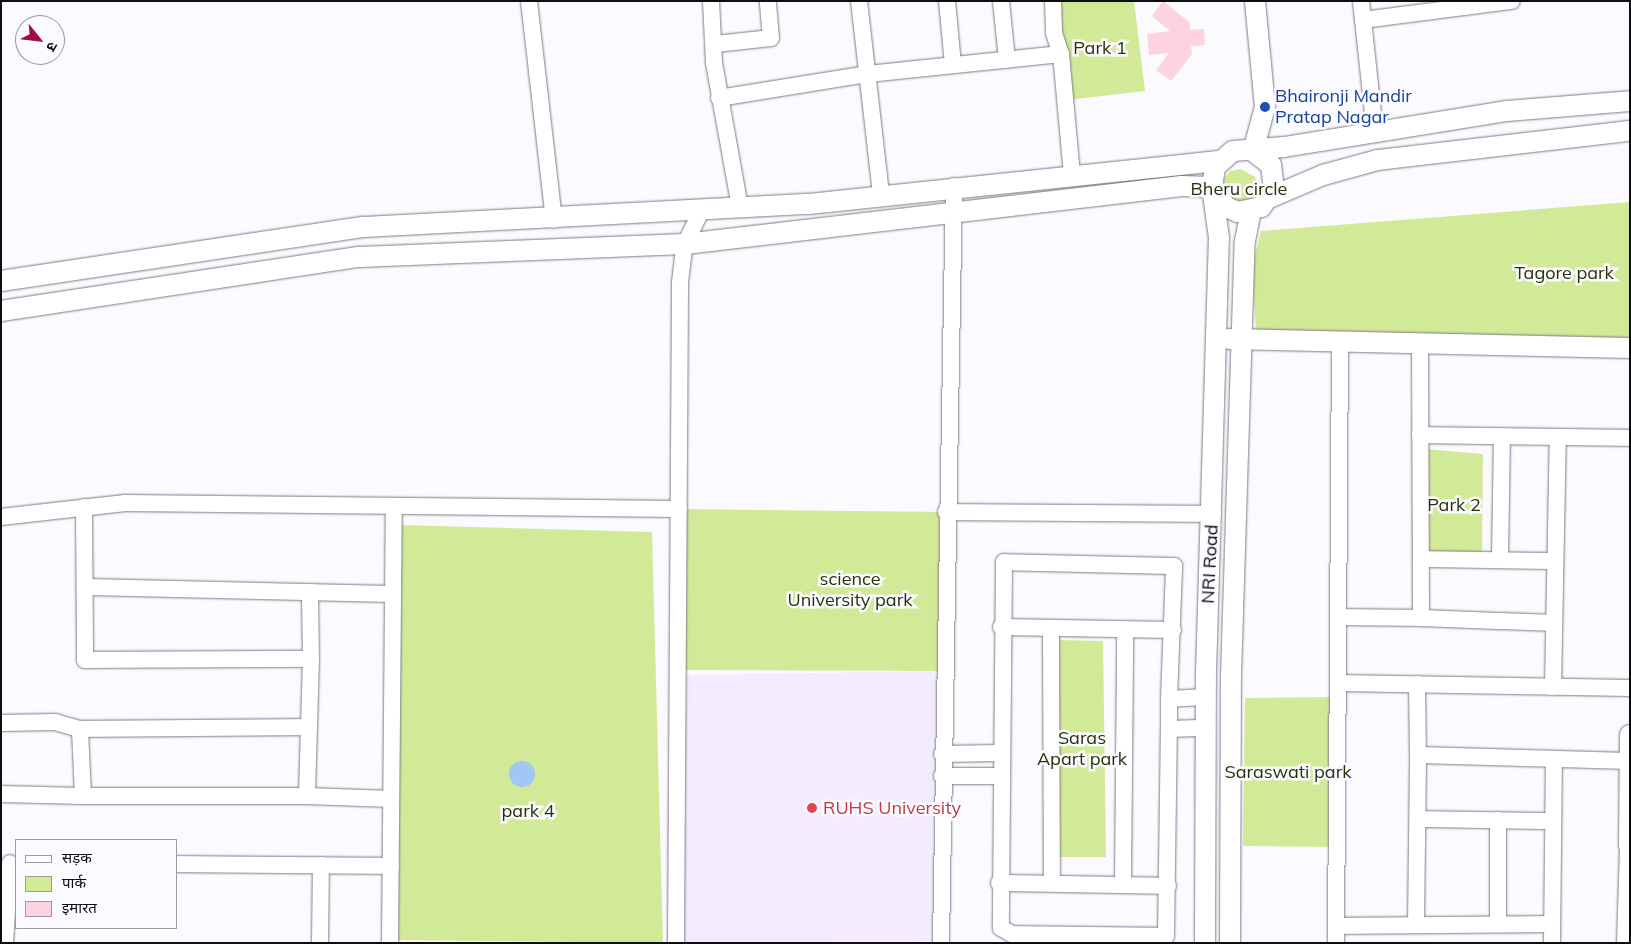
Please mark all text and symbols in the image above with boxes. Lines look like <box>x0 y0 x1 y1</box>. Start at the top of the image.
north arrow <box>15 15 65 65</box>
park label: Park 1 <box>1073 37 1127 59</box>
text: उ <box>42 39 62 55</box>
place label: Bhaironji Mandir Pratap Nagar <box>1275 86 1412 128</box>
marker: Bhaironji Mandir Pratap Nagar <box>1259 101 1271 113</box>
park label: Bheru circle <box>1191 178 1287 200</box>
park label: Tagore park <box>1514 262 1614 284</box>
park label: Park 2 <box>1427 494 1481 516</box>
street label: NRI Road <box>1197 524 1223 604</box>
park label: science University park <box>788 569 912 612</box>
park label: Saras Apart park <box>1037 728 1127 771</box>
park label: Saraswati park <box>1225 761 1351 783</box>
place label: RUHS University <box>823 797 961 819</box>
park label: park 4 <box>502 800 554 822</box>
marker: RUHS University <box>805 801 819 815</box>
legend <box>15 839 178 929</box>
text: सड़क <box>62 848 92 867</box>
text: पार्क <box>62 873 86 892</box>
text: इमारत <box>62 898 97 917</box>

